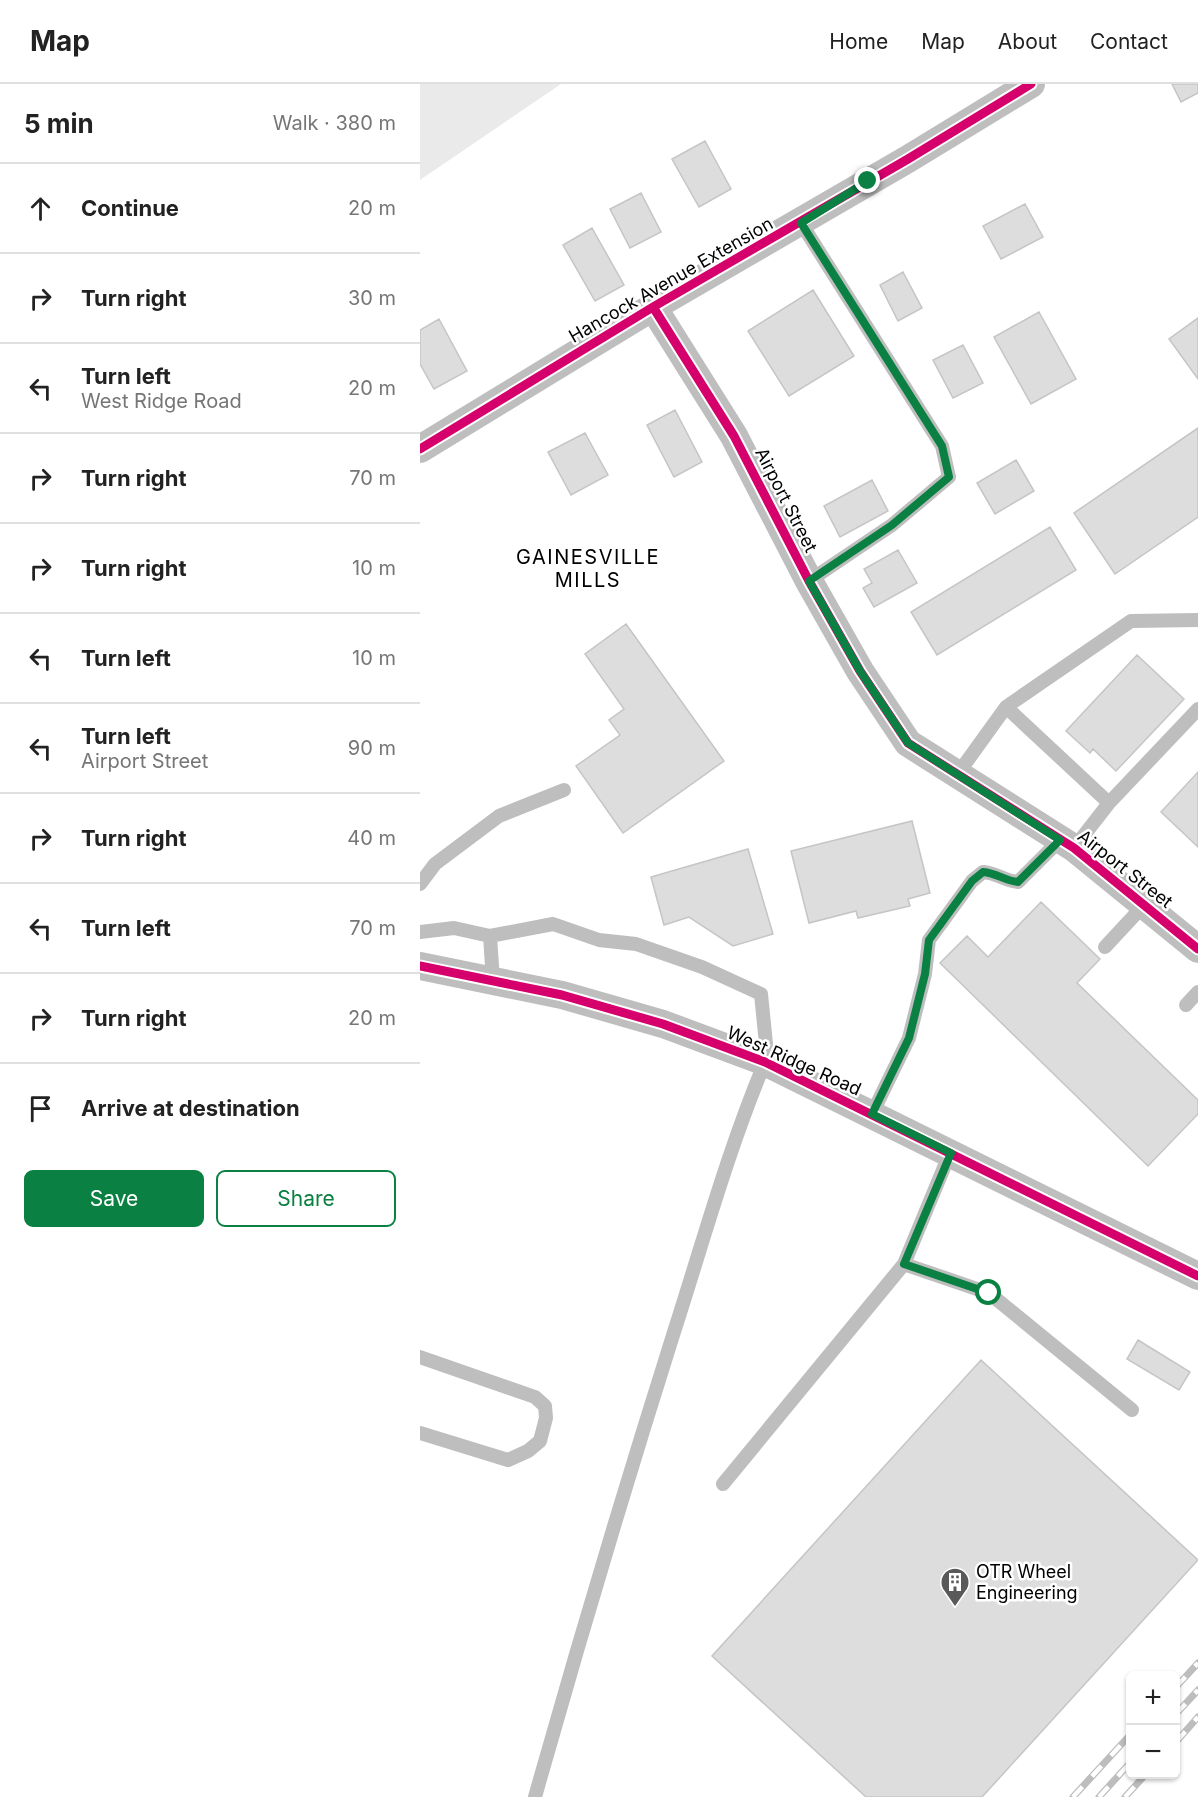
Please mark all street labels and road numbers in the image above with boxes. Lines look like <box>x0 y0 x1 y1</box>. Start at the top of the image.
street label: Hancock Avenue Extension <box>565 213 776 347</box>
street label: Airport Street <box>751 444 822 556</box>
street label: Airport Street <box>1074 825 1177 912</box>
street label: West Ridge Road <box>724 1022 865 1100</box>

